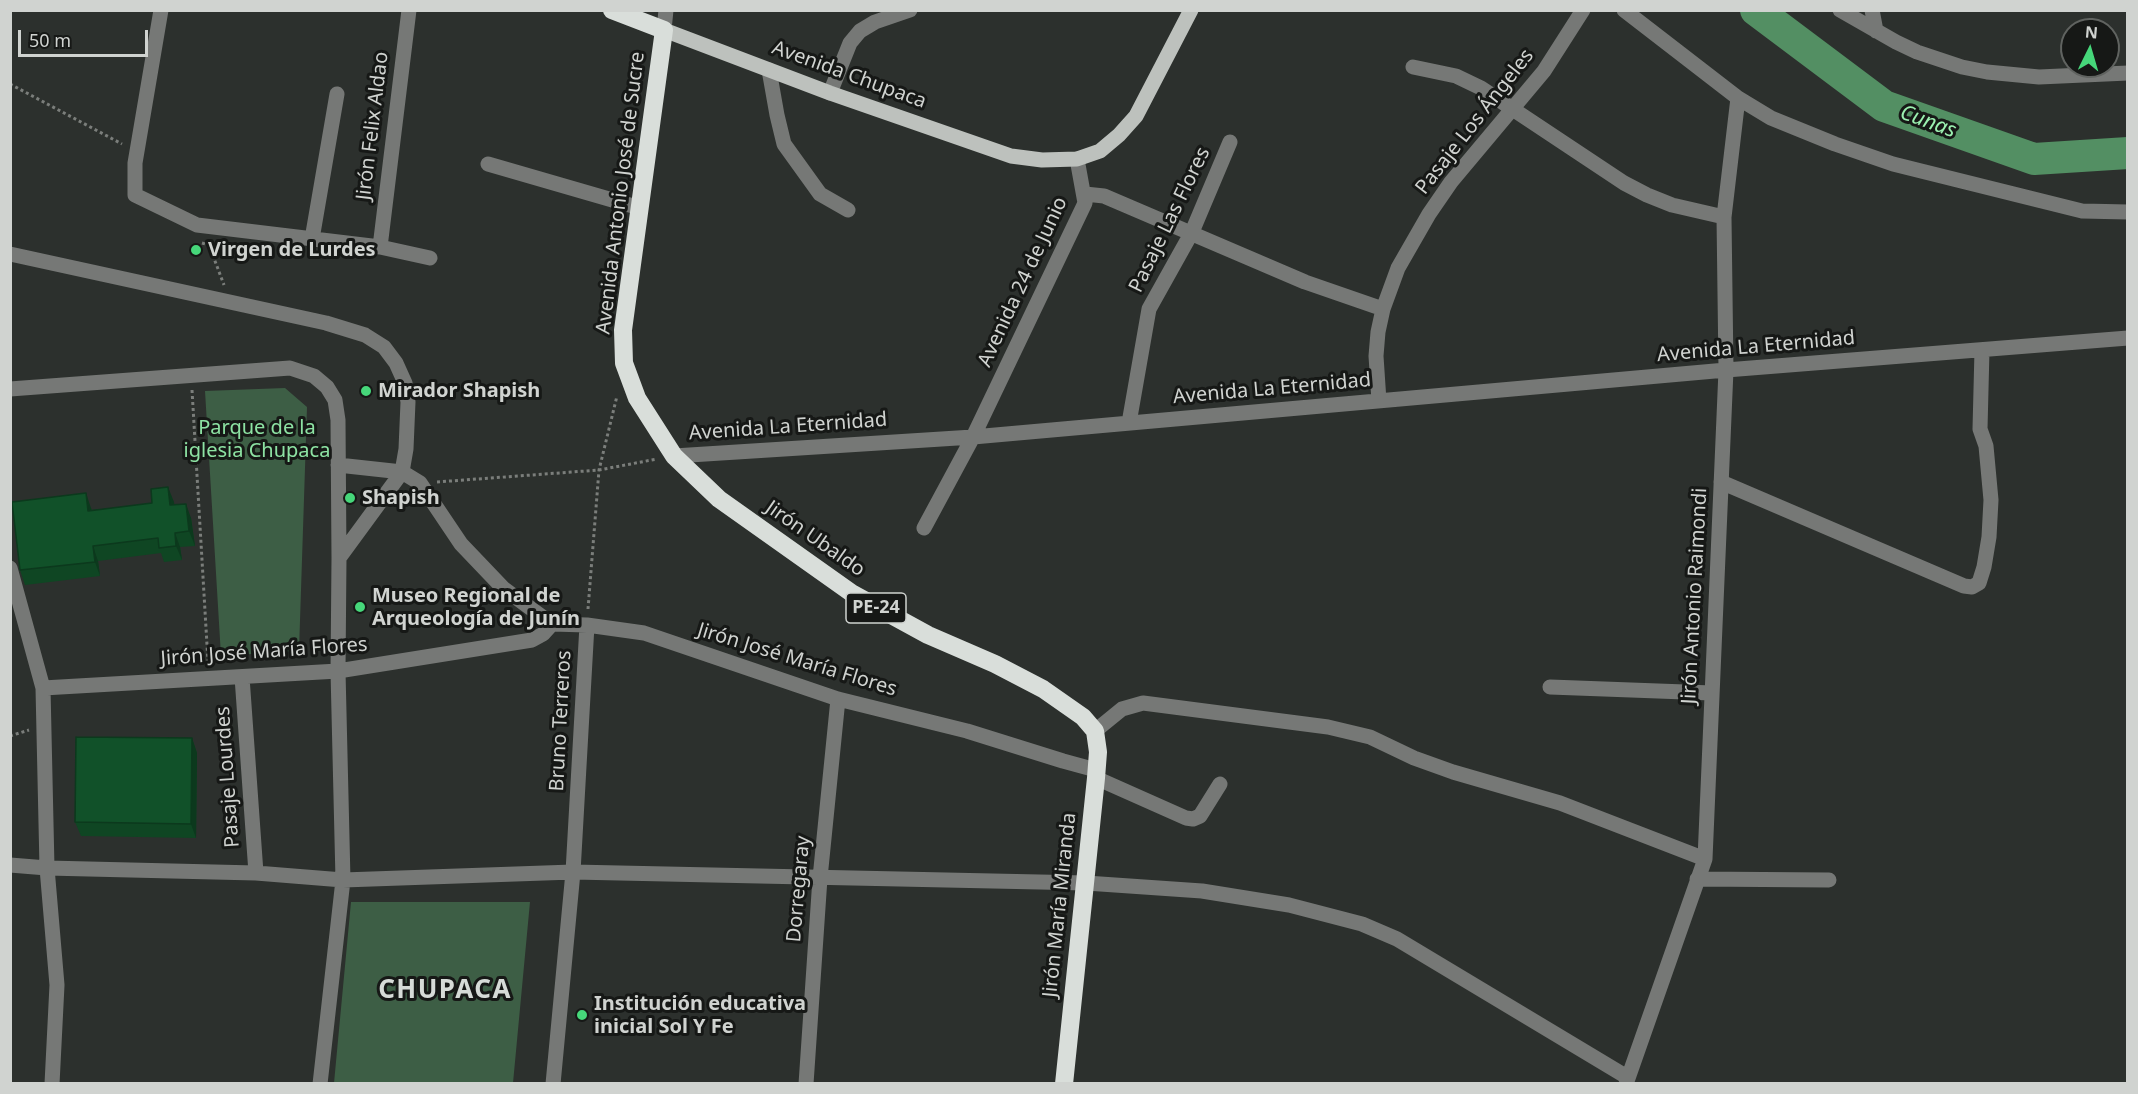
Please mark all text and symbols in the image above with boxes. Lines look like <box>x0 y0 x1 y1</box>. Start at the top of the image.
scale bar <box>21 18 152 56</box>
north arrow <box>2060 18 2120 78</box>
text: N <box>2084 21 2099 44</box>
text: 50 m <box>29 28 71 52</box>
street label: Avenida Chupaca <box>769 36 929 114</box>
street label: Pasaje Los Ángeles <box>1411 45 1539 199</box>
street label: Jirón Felix Aldao <box>352 50 394 202</box>
street label: Avenida Antonio José de Sucre <box>592 50 650 336</box>
water label: Cunas <box>1897 100 1959 144</box>
street label: Pasaje Las Flores <box>1124 143 1216 297</box>
street label: Avenida 24 de Junio <box>973 193 1073 371</box>
place label: Virgen de Lurdes <box>208 238 376 262</box>
marker: Virgen de Lurdes <box>189 243 203 257</box>
street label: Avenida La Eternidad <box>1656 326 1856 368</box>
street label: Avenida La Eternidad <box>1172 368 1372 410</box>
place label: Mirador Shapish <box>378 379 540 403</box>
marker: Mirador Shapish <box>359 384 373 398</box>
street label: Avenida La Eternidad <box>688 408 888 446</box>
park label: Parque de la iglesia Chupaca <box>184 416 330 463</box>
place label: Shapish <box>362 486 440 510</box>
street label: Jirón Antonio Raimondi <box>1677 487 1713 705</box>
marker: Shapish <box>343 491 357 505</box>
street label: Jirón Ubaldo <box>761 496 869 582</box>
place label: Museo Regional de Arqueología de Junín <box>372 584 580 631</box>
road number: PE-24 <box>846 593 906 623</box>
marker: Museo Regional de Arqueología de Junín <box>353 600 367 614</box>
street label: Jirón José María Flores <box>694 618 900 702</box>
street label: Jirón José María Flores <box>160 633 368 671</box>
street label: Bruno Terreros <box>545 650 577 792</box>
street label: Pasaje Lourdes <box>211 705 245 849</box>
street label: Jirón María Miranda <box>1038 811 1082 999</box>
street label: Dorregaray <box>782 835 816 943</box>
district label: CHUPACA <box>378 975 512 1007</box>
place label: Institución educativa inicial Sol Y Fe <box>594 992 806 1039</box>
marker: Institución educativa inicial Sol Y Fe <box>575 1008 589 1022</box>

